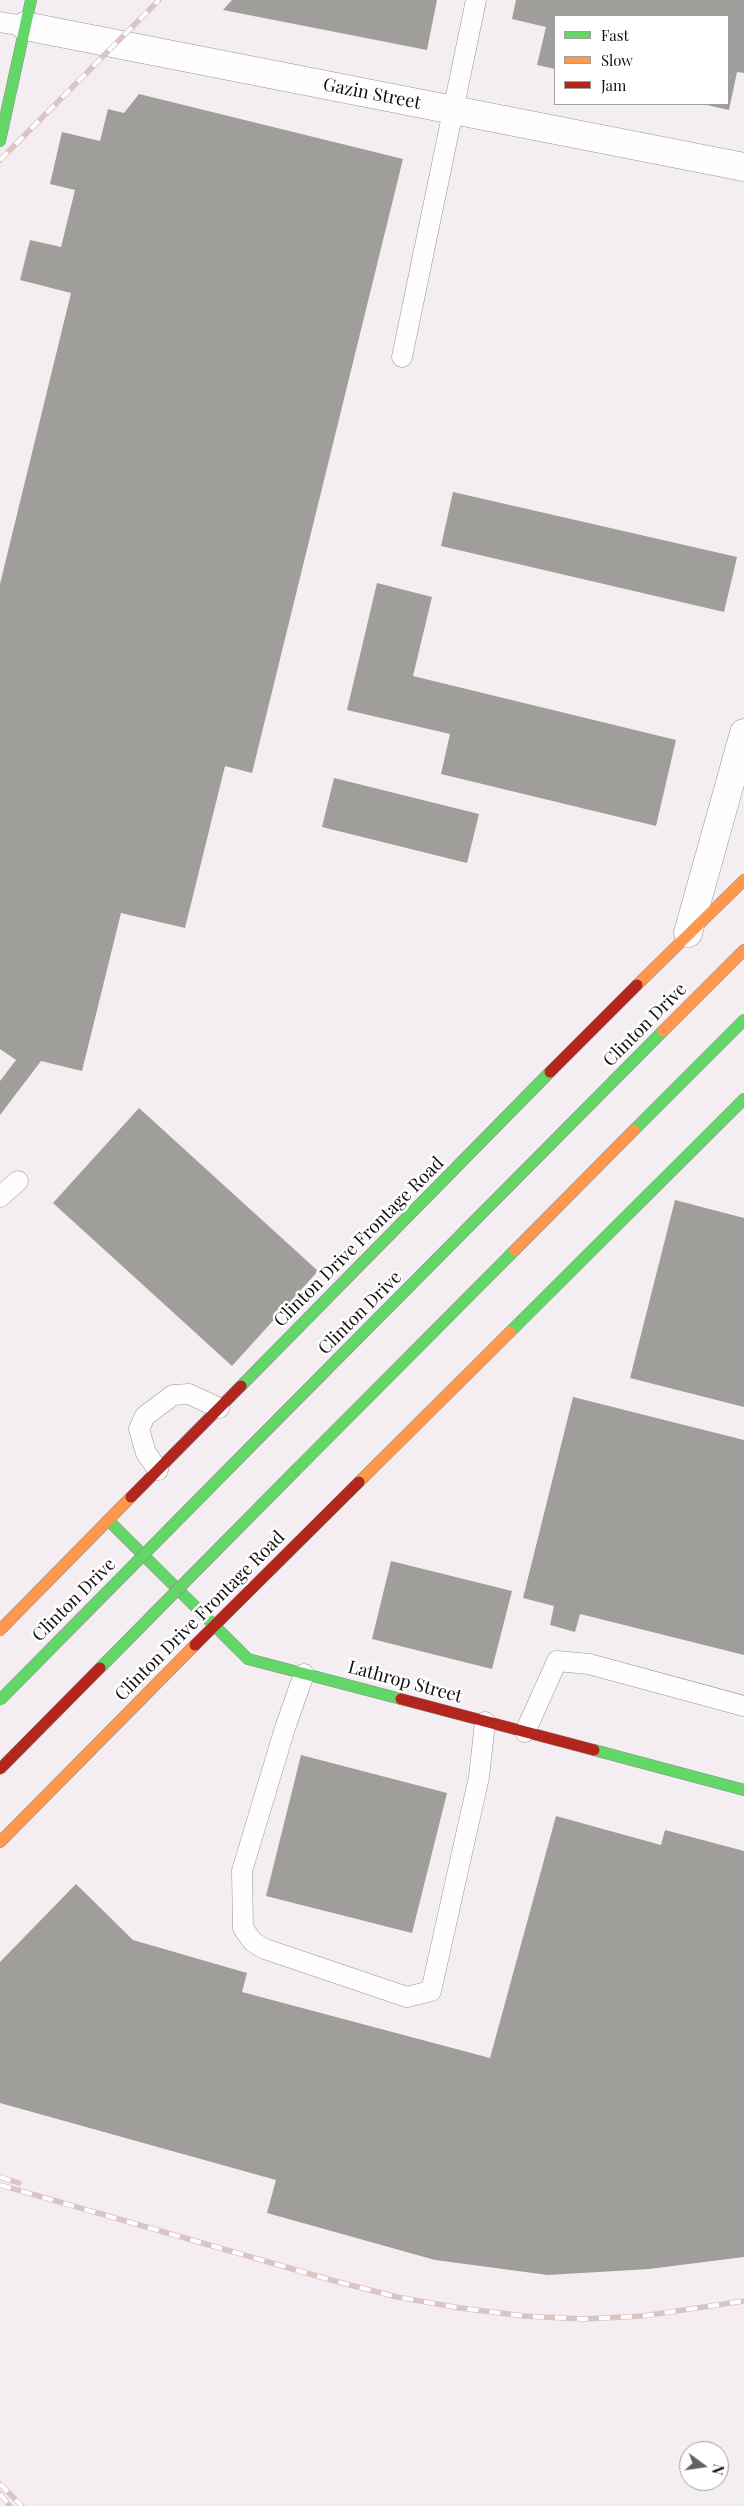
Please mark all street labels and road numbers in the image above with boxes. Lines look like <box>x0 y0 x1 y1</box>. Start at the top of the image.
street label: Gazin Street <box>321 74 423 114</box>
street label: Clinton Drive <box>599 979 691 1071</box>
street label: Clinton Drive Frontage Road <box>270 1153 448 1331</box>
street label: Clinton Drive <box>314 1267 406 1359</box>
street label: Clinton Drive Frontage Road <box>111 1527 289 1705</box>
street label: Clinton Drive <box>28 1554 120 1646</box>
street label: Lathrop Street <box>346 1656 464 1708</box>

